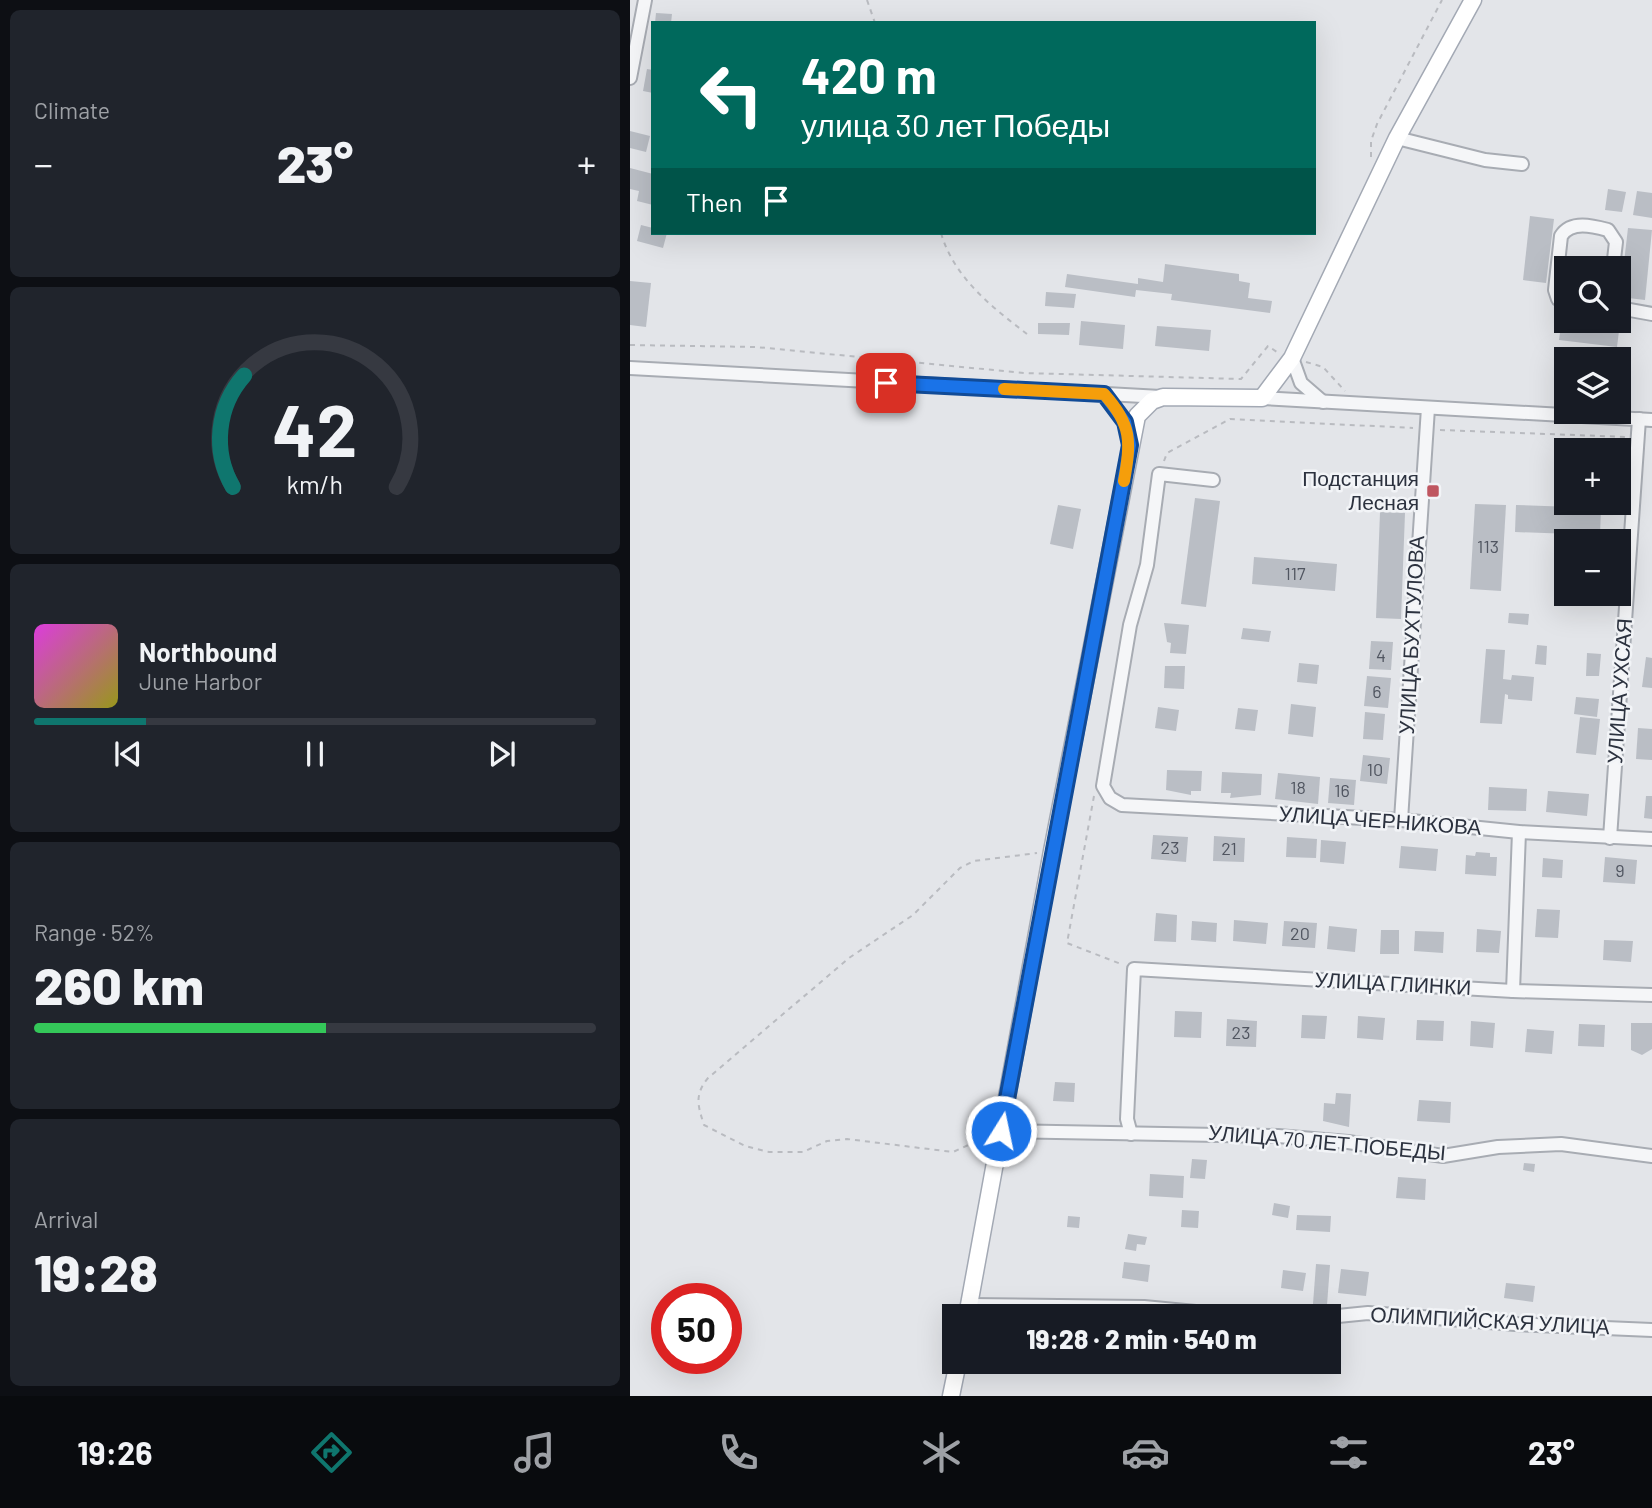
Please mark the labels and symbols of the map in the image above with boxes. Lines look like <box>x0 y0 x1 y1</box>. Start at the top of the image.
pin <box>856 353 916 413</box>
place label: Подстанция Лесная <box>1302 465 1419 514</box>
marker: Подстанция Лесная <box>1425 483 1441 499</box>
street label: УЛИЦА БУХТУЛОВА <box>1393 535 1428 735</box>
house number: 113 <box>1477 535 1499 557</box>
house number: 117 <box>1284 562 1306 584</box>
street label: УЛИЦА УХСАЯ <box>1601 617 1636 764</box>
house number: 4 <box>1376 644 1386 666</box>
house number: 6 <box>1372 680 1382 702</box>
house number: 10 <box>1367 758 1383 780</box>
house number: 18 <box>1290 776 1306 798</box>
house number: 16 <box>1334 779 1350 801</box>
street label: УЛИЦА ЧЕРНИКОВА <box>1278 800 1482 839</box>
house number: 23 <box>1161 836 1179 858</box>
house number: 21 <box>1221 837 1237 859</box>
house number: 9 <box>1615 859 1625 881</box>
house number: 20 <box>1290 922 1310 944</box>
street label: УЛИЦА ГЛИНКИ <box>1314 966 1472 999</box>
house number: 23 <box>1232 1021 1250 1043</box>
position arrow <box>964 1094 1038 1168</box>
street label: УЛИЦА 70 ЛЕТ ПОБЕДЫ <box>1207 1119 1447 1164</box>
speed limit sign: 50 <box>651 1283 742 1374</box>
street label: ОЛИМПИЙСКАЯ УЛИЦА <box>1370 1301 1610 1338</box>

